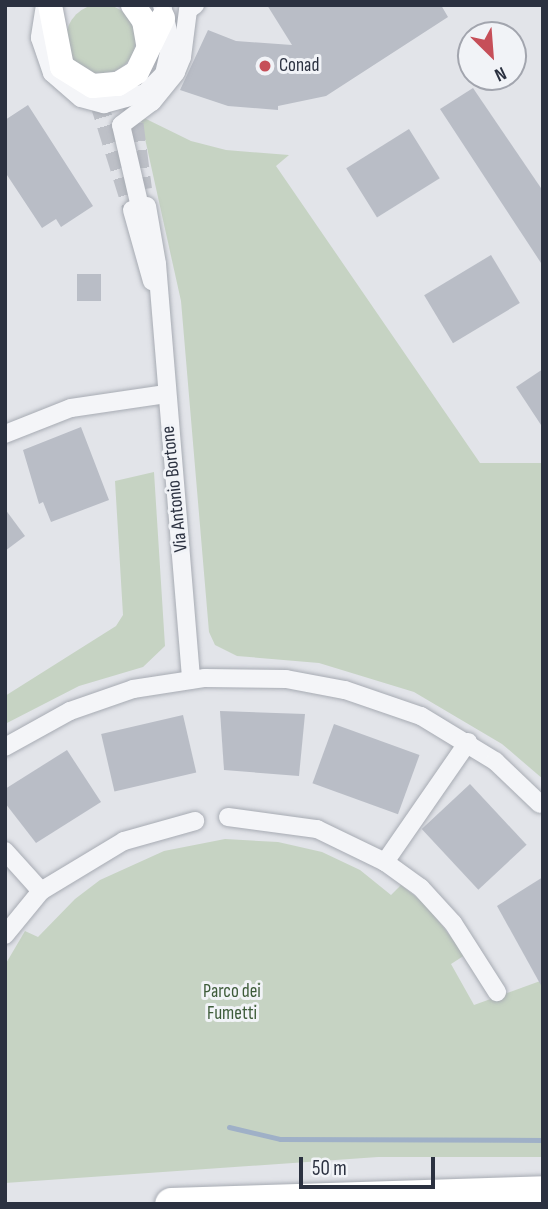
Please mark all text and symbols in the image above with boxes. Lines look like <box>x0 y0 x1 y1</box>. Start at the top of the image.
north arrow <box>457 21 527 91</box>
place label: Conad <box>279 55 319 77</box>
marker: Conad <box>257 58 273 74</box>
text: N <box>491 61 510 86</box>
street label: Via Antonio Bortone <box>157 425 193 553</box>
park label: Parco dei Fumetti <box>203 981 261 1025</box>
scale bar <box>303 1142 440 1186</box>
text: 50 m <box>312 1156 347 1181</box>

